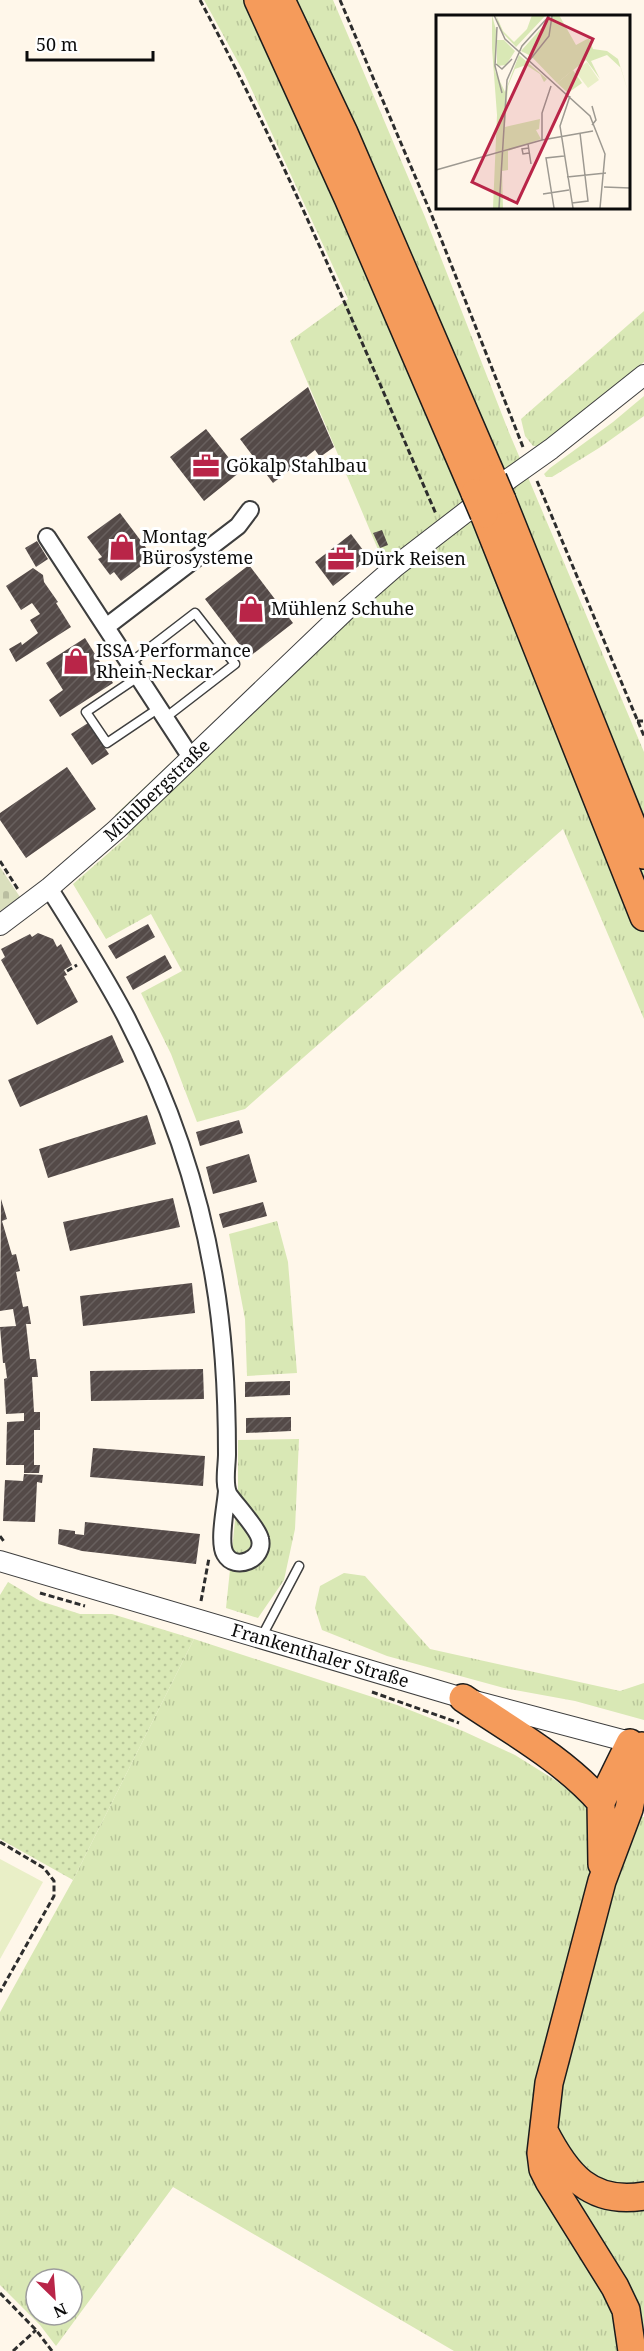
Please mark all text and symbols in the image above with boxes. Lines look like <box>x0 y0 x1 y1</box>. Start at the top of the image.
inset map <box>436 15 629 208</box>
scale bar <box>27 24 153 62</box>
text: 50 m <box>36 32 78 56</box>
office icon: Gökalp Stahlbau <box>191 451 221 481</box>
place label: Gökalp Stahlbau <box>226 453 368 477</box>
place label: Montag Bürosysteme <box>142 524 253 569</box>
shop icon: Montag Bürosysteme <box>107 532 137 562</box>
office icon: Dürk Reisen <box>326 544 356 574</box>
place label: Dürk Reisen <box>361 546 466 570</box>
shop icon: Mühlenz Schuhe <box>236 594 266 624</box>
place label: Mühlenz Schuhe <box>271 596 414 620</box>
place label: ISSA Performance Rhein-Neckar <box>96 638 251 683</box>
shop icon: ISSA Performance Rhein-Neckar <box>61 646 91 676</box>
street label: Mühlbergstraße <box>98 733 215 846</box>
street label: Frankenthaler Straße <box>229 1617 412 1692</box>
north arrow <box>24 2267 84 2327</box>
text: N <box>50 2298 71 2323</box>

